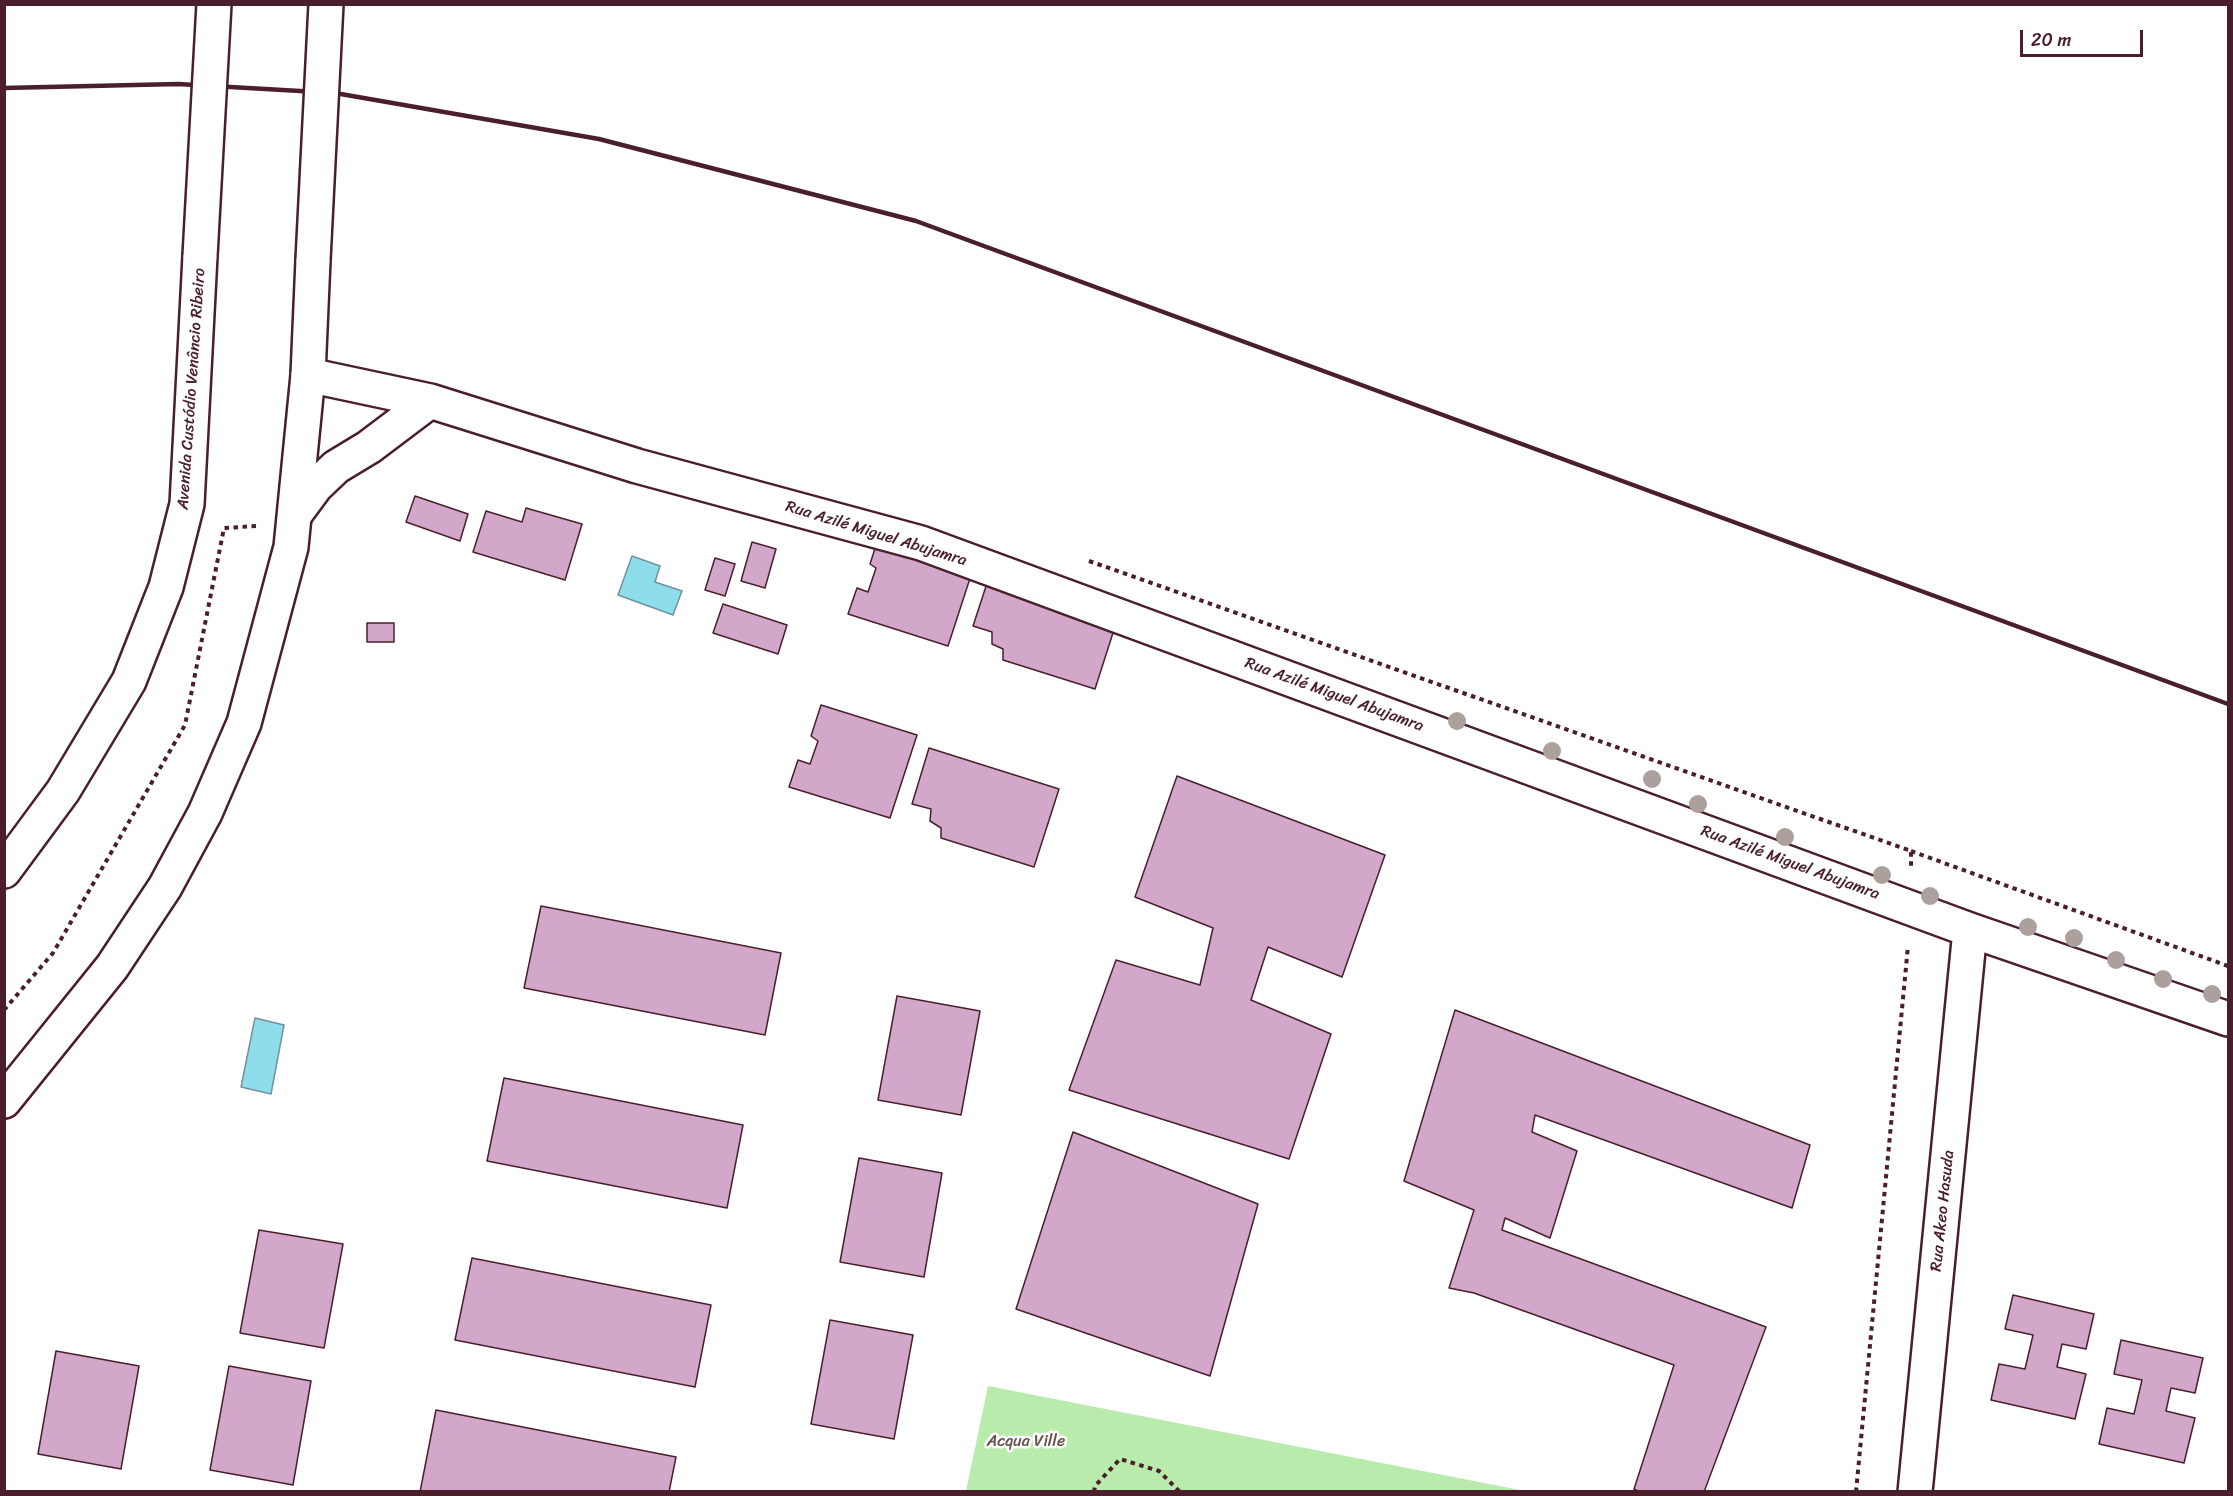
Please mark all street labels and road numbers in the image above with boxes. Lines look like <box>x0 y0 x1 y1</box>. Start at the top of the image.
street label: Avenida Custódio Venâncio Ribeiro <box>174 268 210 510</box>
street label: Rua Azilé Miguel Abujamra <box>783 497 969 571</box>
street label: Rua Azilé Miguel Abujamra <box>1242 654 1426 736</box>
street label: Rua Azilé Miguel Abujamra <box>1698 822 1882 904</box>
street label: Rua Akeo Hasuda <box>1927 1149 1959 1273</box>

